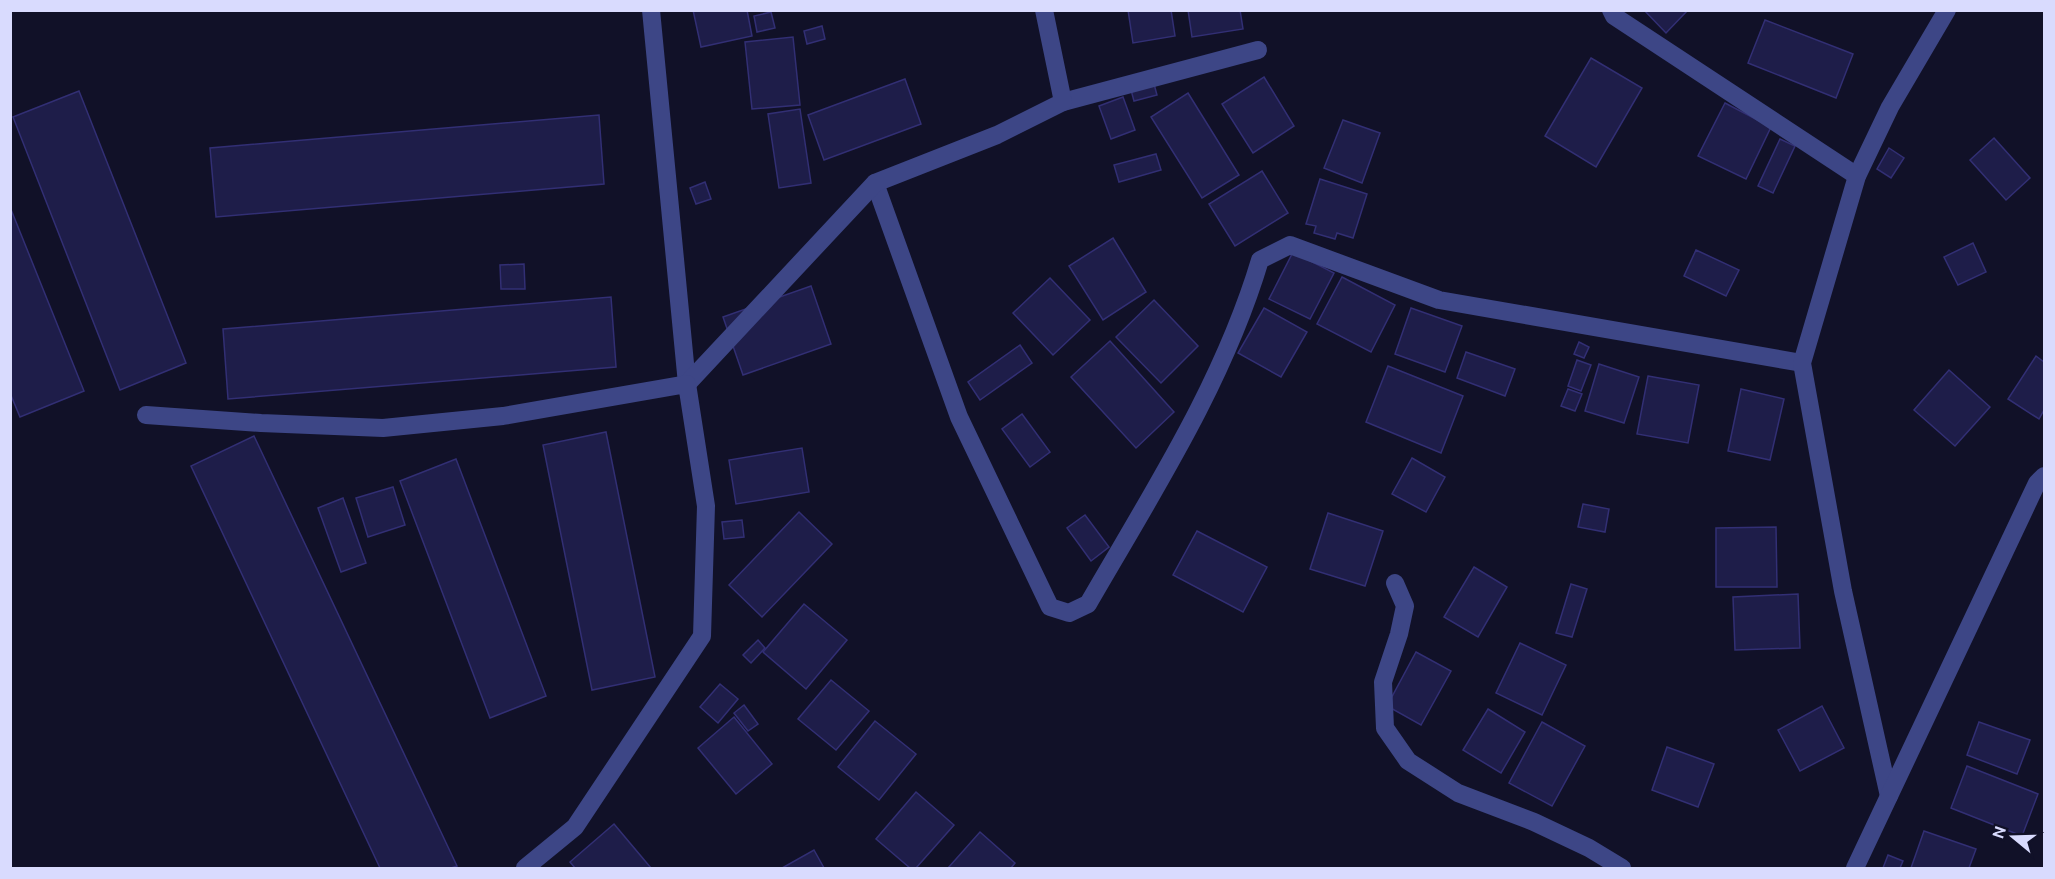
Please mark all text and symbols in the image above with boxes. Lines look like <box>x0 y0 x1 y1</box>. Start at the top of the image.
north arrow <box>1983 807 2043 867</box>
text: N <box>1988 824 2009 841</box>

